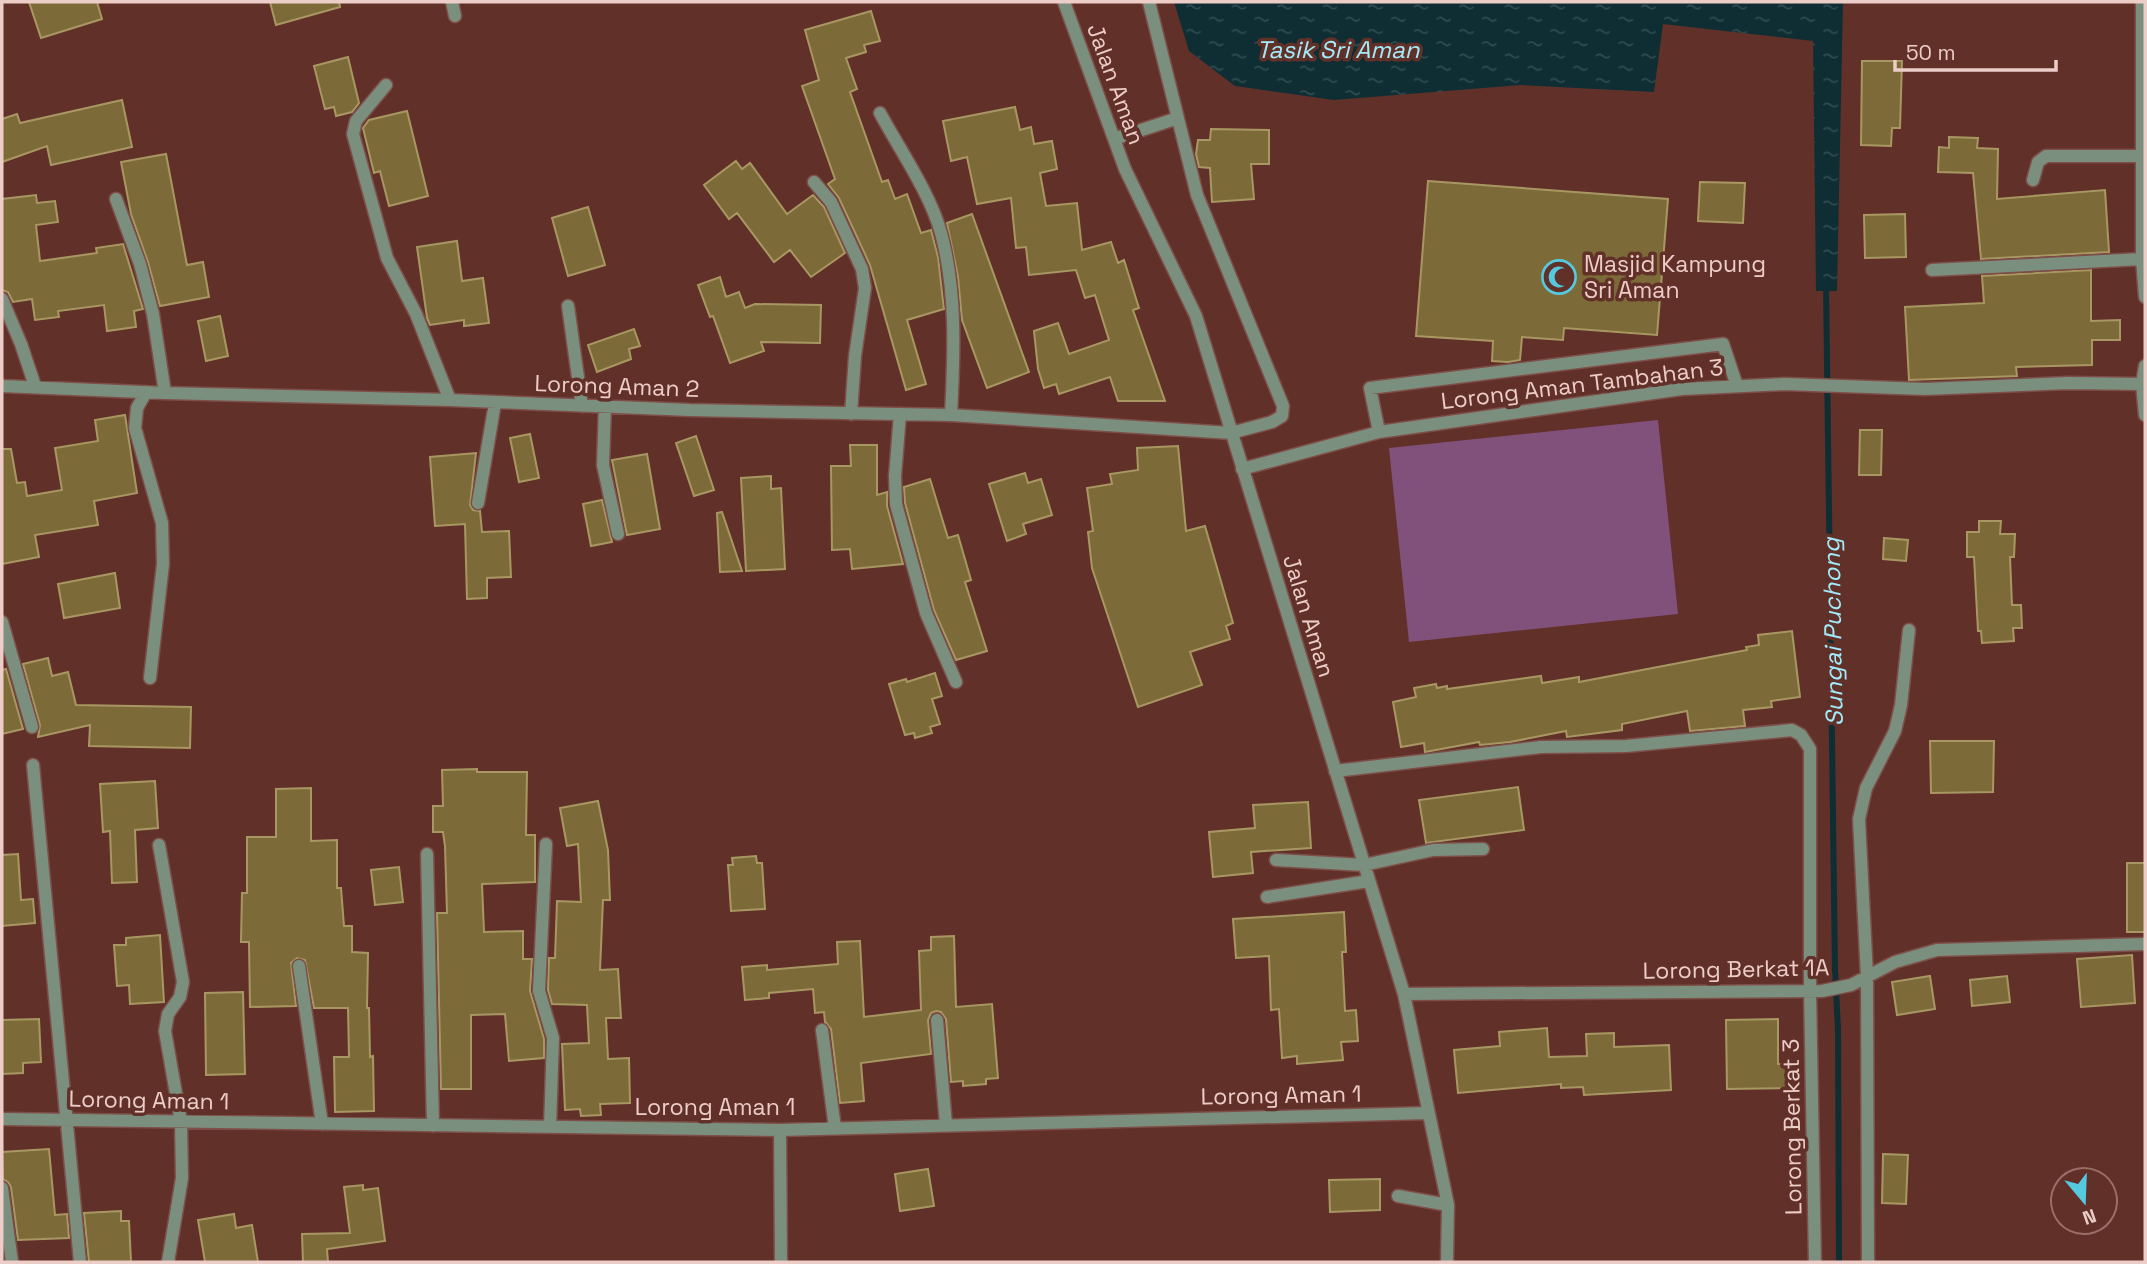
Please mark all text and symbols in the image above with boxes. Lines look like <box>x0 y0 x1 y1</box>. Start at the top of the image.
street label: Jalan Aman <box>1080 19 1152 149</box>
scale bar <box>1895 28 2056 72</box>
water label: Tasik Sri Aman <box>1256 34 1421 65</box>
text: 50 m <box>1906 39 1956 66</box>
place label: Masjid Kampung Sri Aman <box>1584 249 1766 305</box>
mosque icon: Masjid Kampung Sri Aman <box>1540 258 1578 296</box>
street label: Lorong Aman Tambahan 3 <box>1439 352 1725 416</box>
street label: Lorong Aman 2 <box>534 368 700 404</box>
water label: Sungai Puchong <box>1815 536 1850 727</box>
street label: Jalan Aman <box>1276 551 1342 681</box>
street label: Lorong Berkat 1A <box>1642 952 1830 986</box>
street label: Lorong Berkat 3 <box>1775 1039 1809 1215</box>
street label: Lorong Aman 1 <box>1200 1079 1362 1111</box>
street label: Lorong Aman 1 <box>68 1084 230 1116</box>
street label: Lorong Aman 1 <box>635 1092 795 1122</box>
north arrow <box>2049 1166 2119 1236</box>
text: N <box>2079 1203 2099 1230</box>

